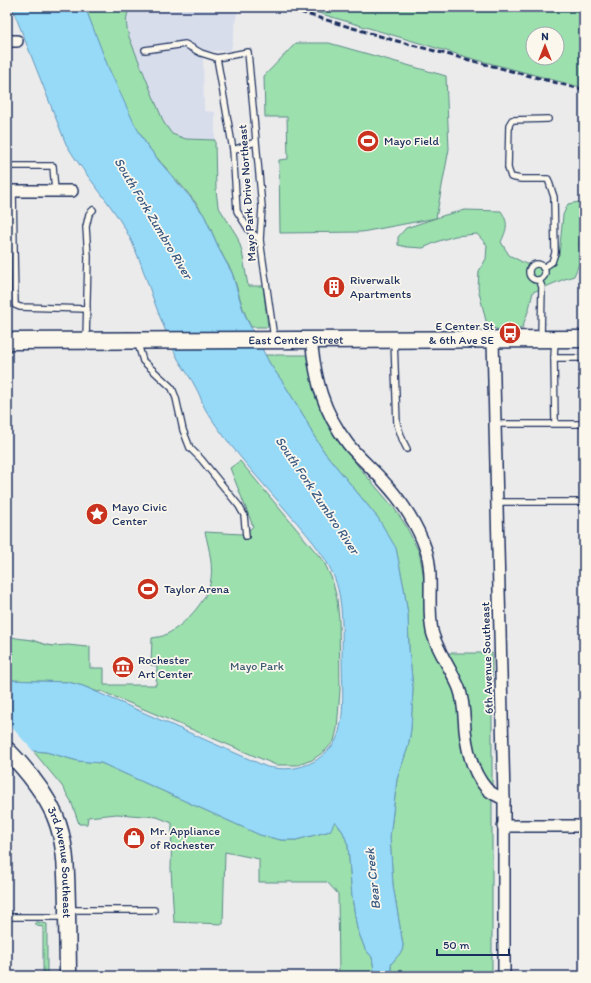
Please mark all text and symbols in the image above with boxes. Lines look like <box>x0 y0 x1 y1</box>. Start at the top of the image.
north arrow <box>525 26 565 66</box>
text: N <box>541 30 549 43</box>
street label: Mayo Park Drive Northeast <box>235 124 259 262</box>
sports icon: Mayo Field <box>355 128 381 154</box>
place label: Mayo Field <box>384 134 439 148</box>
water label: South Fork Zumbro River <box>111 155 197 283</box>
place label: Riverwalk Apartments <box>350 273 411 301</box>
building icon: Riverwalk Apartments <box>321 274 347 300</box>
place label: E Center St & 6th Ave SE <box>429 319 494 347</box>
bus stop icon: E Center St & 6th Ave SE <box>497 320 523 346</box>
street label: East Center Street <box>248 333 344 347</box>
water label: South Fork Zumbro River <box>273 434 364 559</box>
place label: Mayo Civic Center <box>112 500 167 528</box>
place icon: Mayo Civic Center <box>84 501 110 527</box>
sports icon: Taylor Arena <box>135 576 161 602</box>
place label: Taylor Arena <box>164 582 230 596</box>
street label: 6th Avenue Southeast <box>478 601 496 714</box>
place label: Rochester Art Center <box>138 653 193 681</box>
museum icon: Rochester Art Center <box>110 654 136 680</box>
park label: Mayo Park <box>230 659 285 673</box>
street label: 3rd Avenue Southeast <box>45 804 74 919</box>
place label: Mr. Appliance of Rochester <box>150 824 220 852</box>
shop icon: Mr. Appliance of Rochester <box>121 825 147 851</box>
water label: Bear Creek <box>362 846 383 910</box>
scale bar <box>437 931 509 957</box>
text: 50 m <box>443 938 469 952</box>

